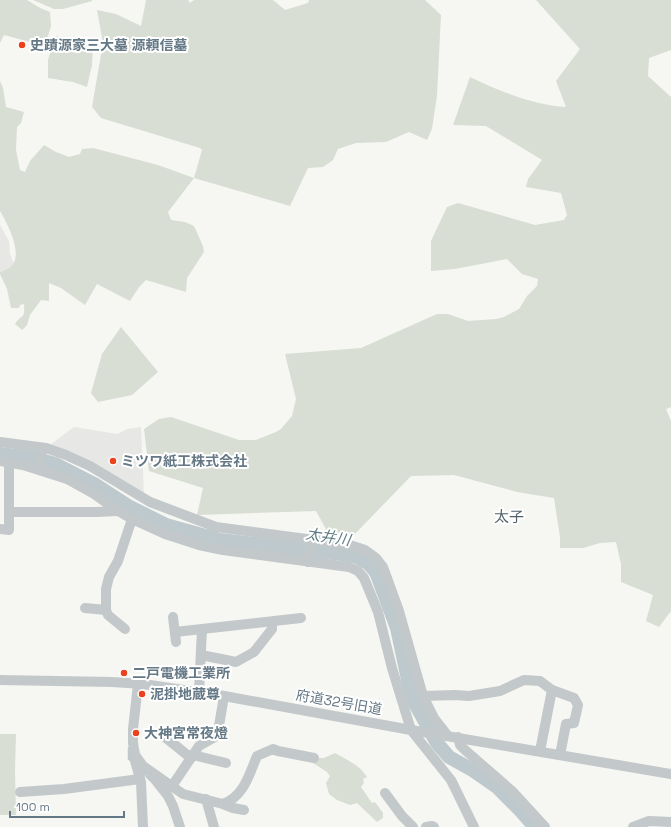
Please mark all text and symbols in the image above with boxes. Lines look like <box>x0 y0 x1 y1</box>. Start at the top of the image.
place label: 史蹟源家三大墓 源頼信墓 <box>30 36 188 54</box>
marker: 史蹟源家三大墓 源頼信墓 <box>17 40 27 50</box>
place label: ミツワ紙工株式会社 <box>121 452 247 470</box>
marker: ミツワ紙工株式会社 <box>108 456 118 466</box>
district label: 太子 <box>494 507 524 526</box>
water label: 太井川 <box>304 524 354 550</box>
place label: 二戸電機工業所 <box>132 664 230 682</box>
marker: 二戸電機工業所 <box>119 668 129 678</box>
place label: 泥掛地蔵尊 <box>150 685 220 703</box>
street label: 府道32号旧道 <box>295 686 383 718</box>
marker: 泥掛地蔵尊 <box>137 689 147 699</box>
place label: 大神宮常夜燈 <box>144 724 228 742</box>
marker: 大神宮常夜燈 <box>131 728 141 738</box>
scale bar <box>10 793 124 819</box>
text: 100 m <box>16 799 50 815</box>

